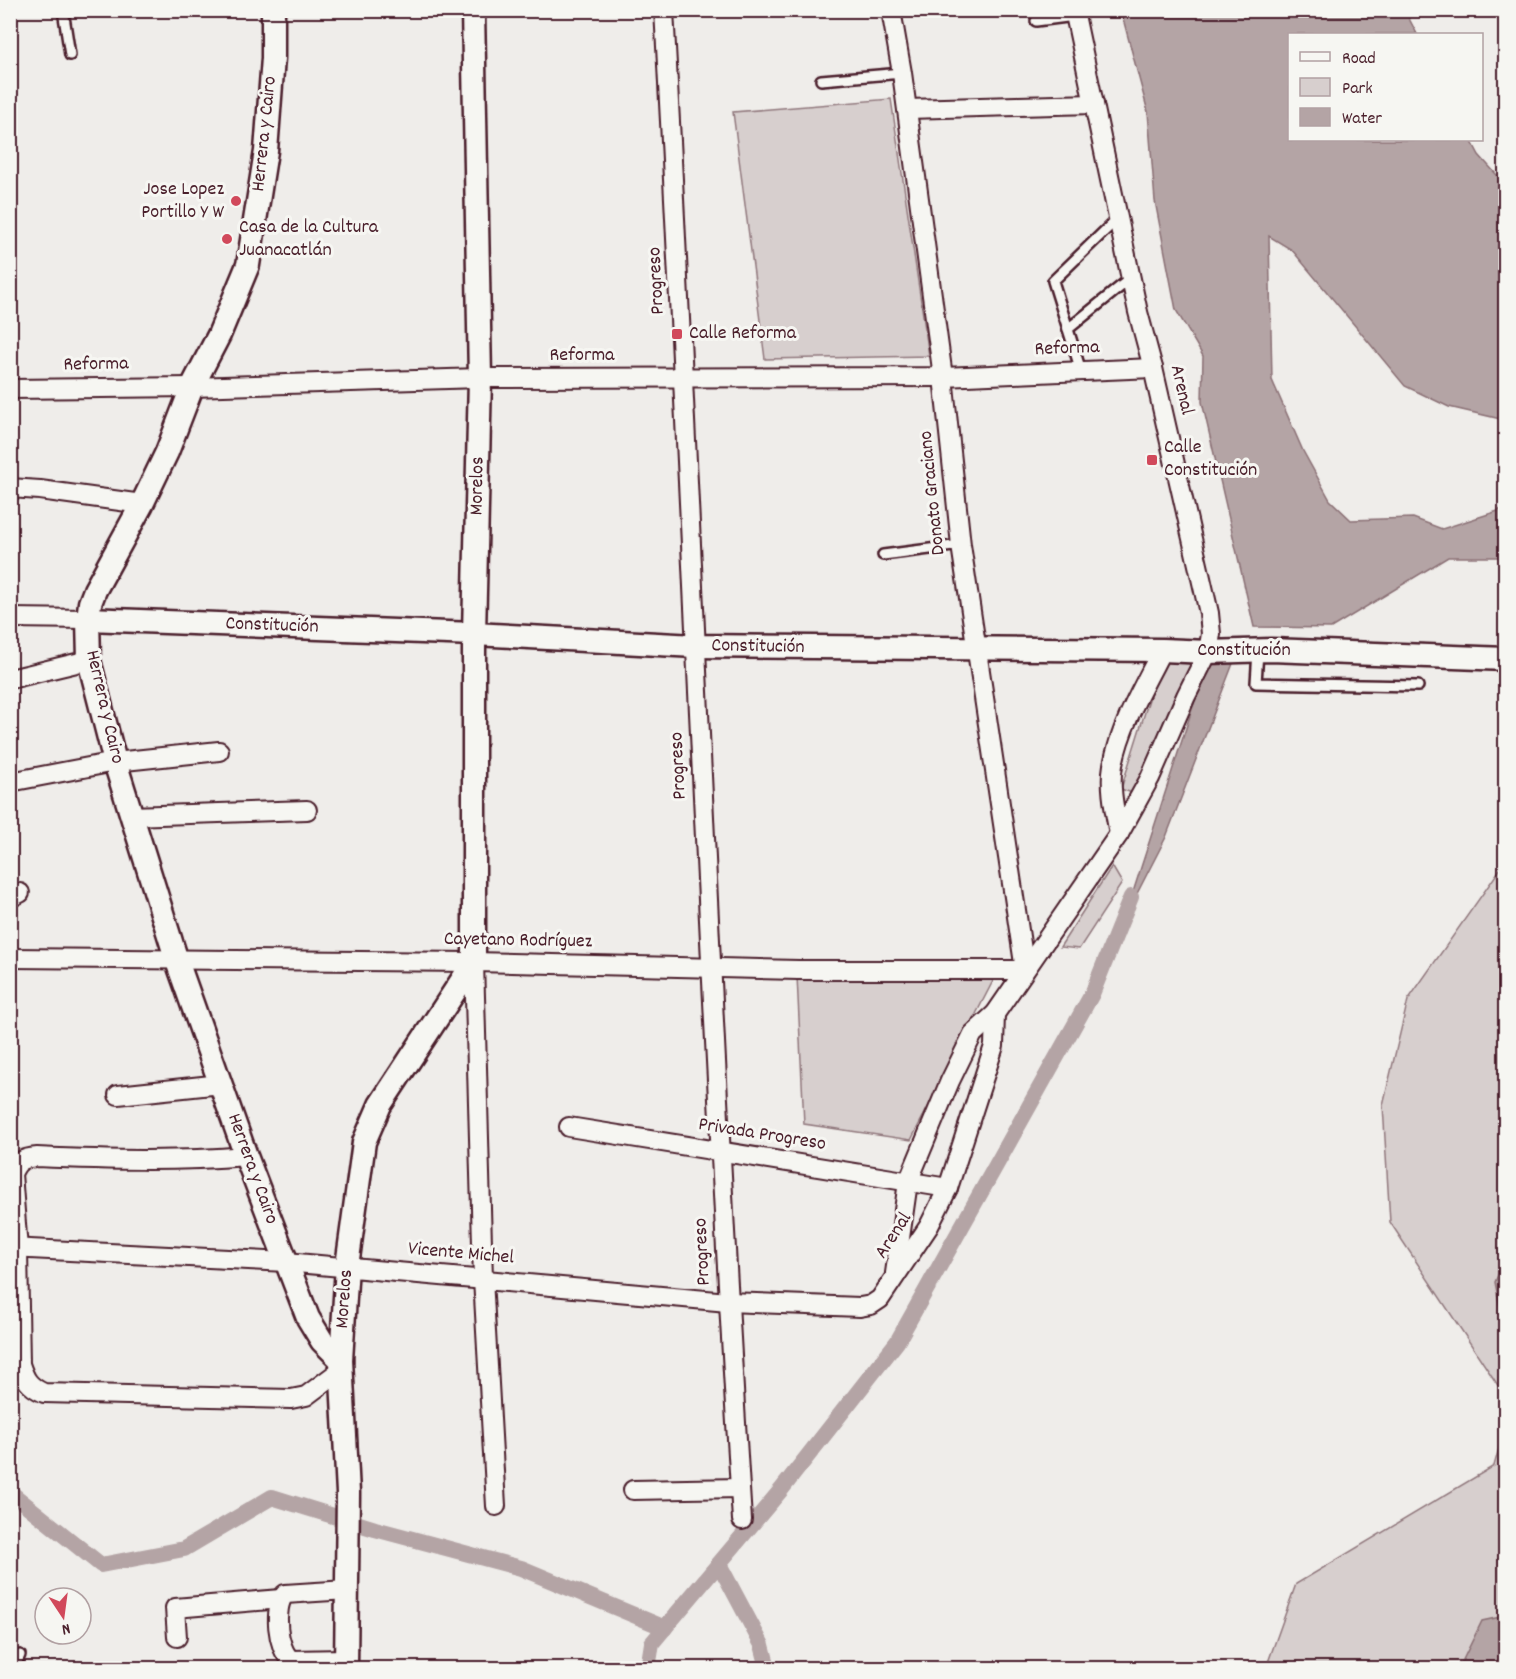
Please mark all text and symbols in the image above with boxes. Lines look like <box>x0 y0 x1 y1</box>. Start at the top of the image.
legend <box>1288 33 1483 141</box>
text: Road <box>1342 47 1376 72</box>
street label: Herrera y Cairo <box>245 75 285 193</box>
text: Park <box>1342 77 1373 102</box>
text: Water <box>1342 107 1382 132</box>
place label: Jose Lopez Portillo Y W <box>141 176 225 227</box>
marker: Jose Lopez Portillo Y W <box>229 194 243 208</box>
place label: Casa de la Cultura Juanacatlán <box>239 214 379 265</box>
marker: Casa de la Cultura Juanacatlán <box>220 232 234 246</box>
street label: Progreso <box>641 246 673 316</box>
place label: Calle Reforma <box>689 320 797 348</box>
marker: Calle Reforma <box>670 327 684 341</box>
street label: Reforma <box>1034 334 1101 364</box>
street label: Reforma <box>549 342 615 370</box>
street label: Reforma <box>63 350 129 380</box>
street label: Arenal <box>1162 362 1200 418</box>
street label: Donato Graciano <box>913 429 953 557</box>
place label: Calle Constitución <box>1164 434 1257 485</box>
marker: Calle Constitución <box>1145 453 1159 467</box>
street label: Morelos <box>463 456 493 516</box>
street label: Constitución <box>225 610 319 642</box>
street label: Constitución <box>711 632 805 662</box>
street label: Constitución <box>1197 637 1291 665</box>
street label: Herrera y Cairo <box>77 647 131 767</box>
street label: Progreso <box>663 731 695 801</box>
street label: Cayetano Rodríguez <box>443 926 593 956</box>
street label: Herrera y Cairo <box>219 1110 285 1228</box>
street label: Privada Progreso <box>696 1111 828 1159</box>
street label: Arenal <box>868 1207 920 1265</box>
street label: Progreso <box>687 1217 719 1287</box>
street label: Vicente Michel <box>407 1235 515 1273</box>
street label: Morelos <box>329 1269 361 1329</box>
north arrow <box>33 1586 93 1646</box>
text: N <box>59 1616 72 1640</box>

